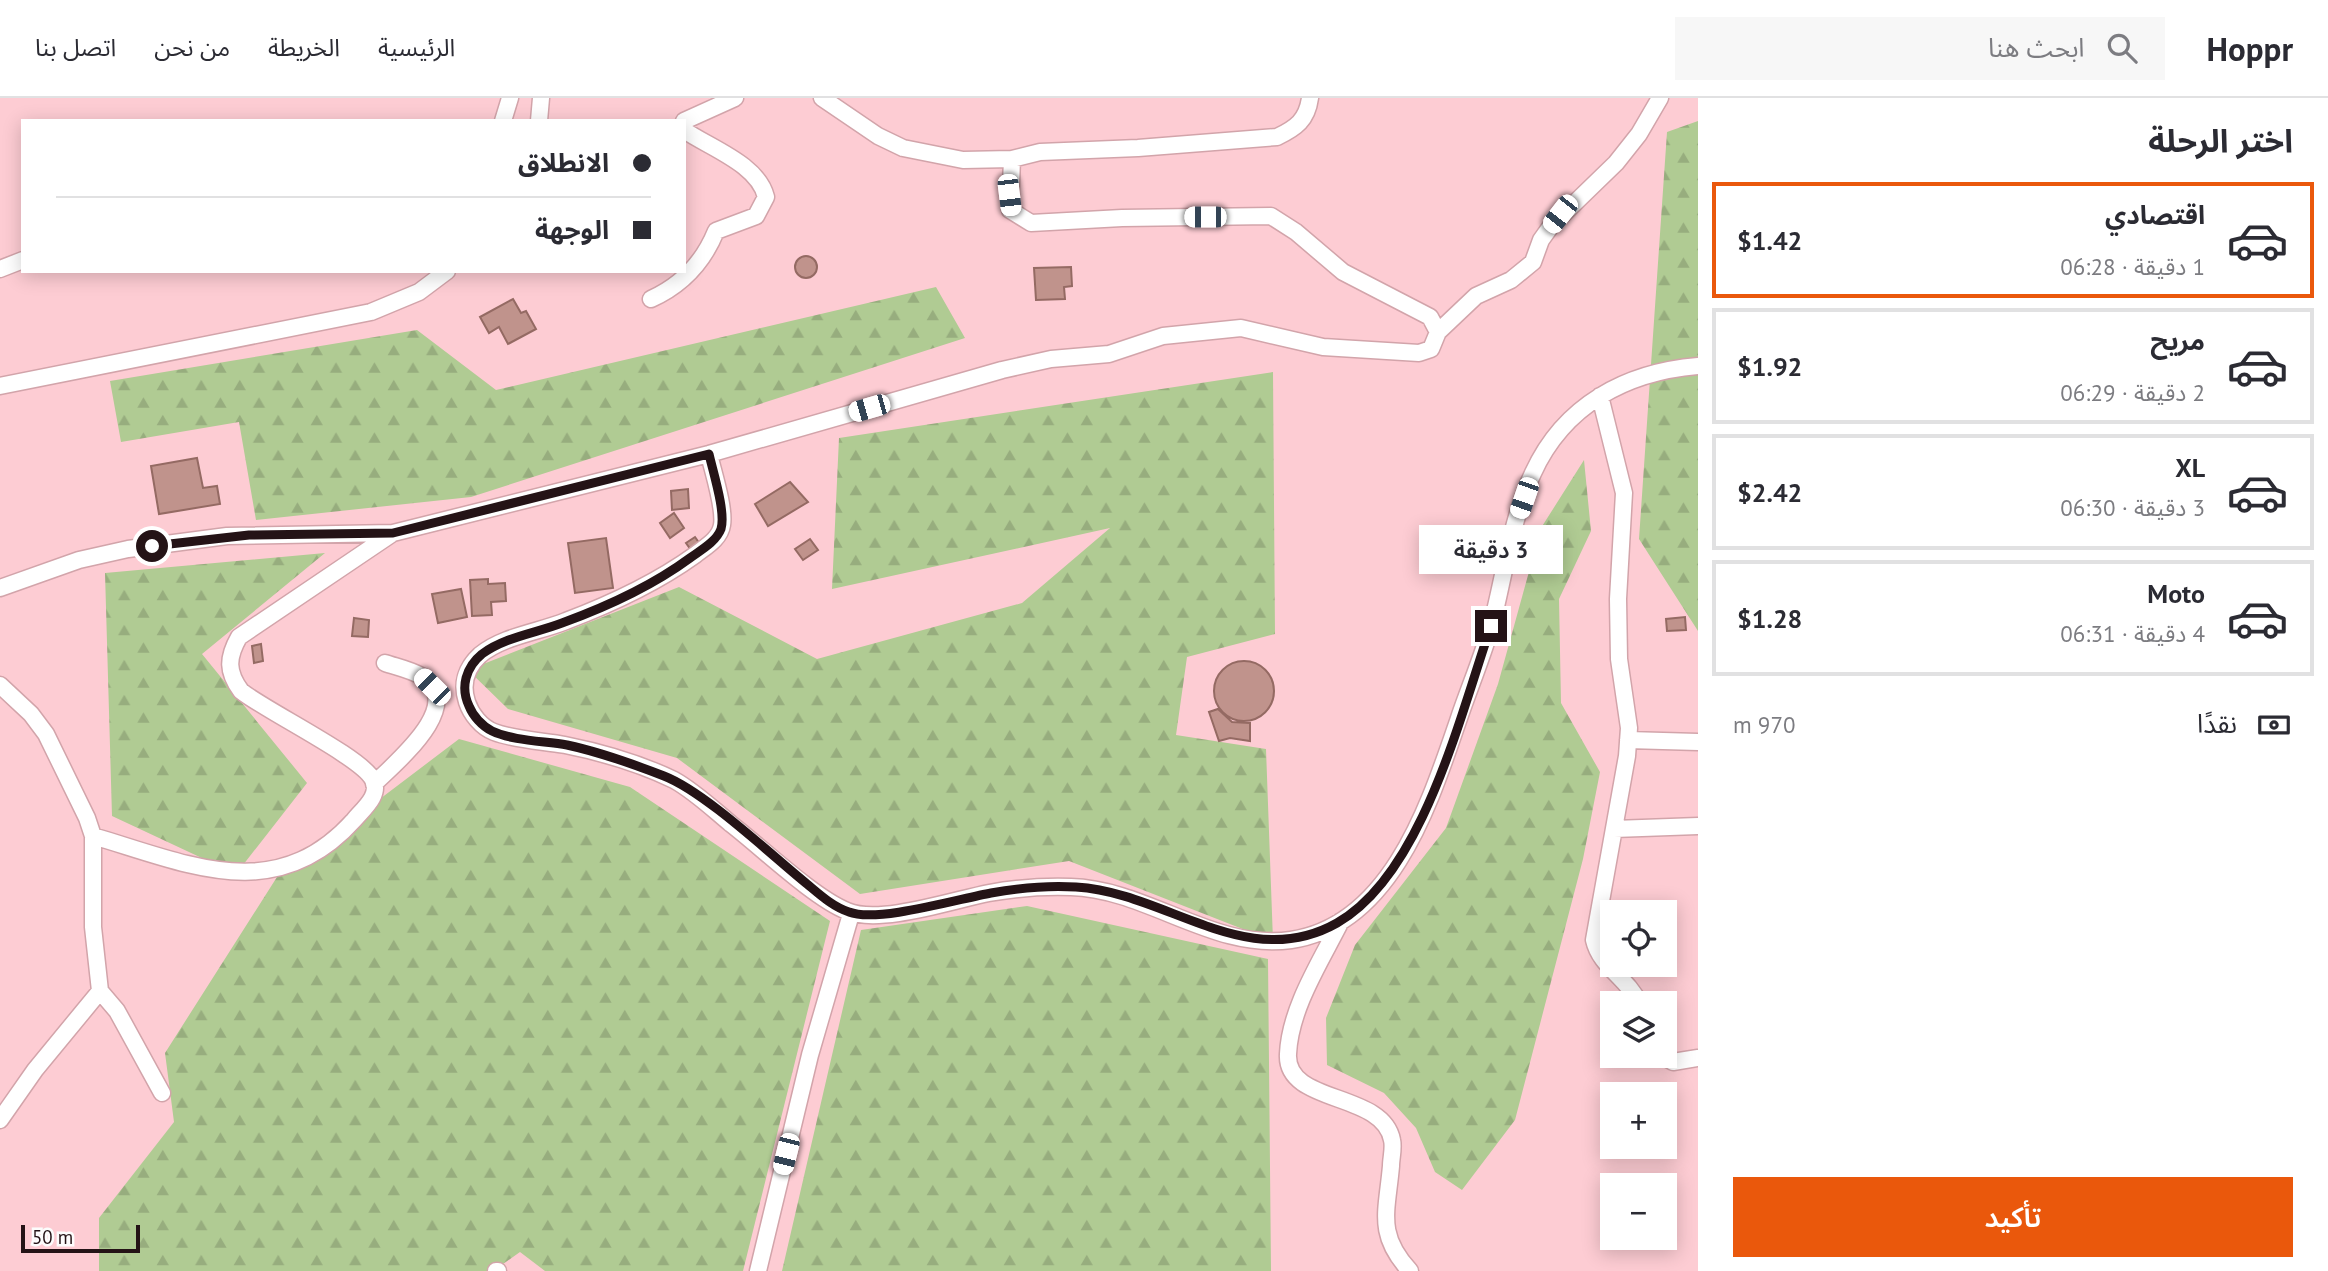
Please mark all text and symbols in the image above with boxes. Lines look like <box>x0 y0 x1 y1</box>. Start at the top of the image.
search box <box>1675 17 2165 80</box>
text: Hoppr <box>2207 27 2293 70</box>
icon: search <box>2103 29 2141 67</box>
text: ابحث هنا <box>1988 31 2085 64</box>
text: اتصل بنا <box>35 32 116 63</box>
text: من نحن <box>154 32 230 63</box>
text: الخريطة <box>268 32 340 63</box>
text: الرئيسية <box>378 32 455 63</box>
text: اختر الرحلة <box>2148 119 2293 161</box>
text: الانطلاق <box>518 146 609 179</box>
car <box>997 173 1022 217</box>
car <box>1539 191 1582 237</box>
text: اقتصادي <box>2105 198 2205 231</box>
car <box>1185 207 1227 228</box>
icon: car <box>2226 209 2289 272</box>
text: الوجهة <box>535 213 609 246</box>
text: $1.42 <box>1737 224 1802 257</box>
text: 1 دقيقة · 06:28 <box>2060 252 2205 281</box>
text: مريح <box>2150 324 2205 357</box>
icon: car <box>2226 335 2289 398</box>
text: $1.92 <box>1737 350 1802 383</box>
text: 2 دقيقة · 06:29 <box>2060 378 2205 407</box>
car <box>846 392 893 424</box>
text: XL <box>2175 451 2205 484</box>
icon: car <box>2226 461 2289 524</box>
car <box>1508 475 1541 521</box>
text: $2.42 <box>1737 476 1802 509</box>
text: 3 دقيقة · 06:30 <box>2060 493 2205 522</box>
callout: 3 دقيقة <box>1419 524 1563 574</box>
route start <box>136 530 168 562</box>
text: 3 دقيقة <box>1454 535 1528 564</box>
text: Moto <box>2147 577 2205 610</box>
icon: car <box>2226 587 2289 650</box>
text: $1.28 <box>1737 602 1802 635</box>
route end <box>1475 610 1507 642</box>
text: 4 دقيقة · 06:31 <box>2060 619 2205 648</box>
car <box>410 665 455 709</box>
icon: cash <box>2255 706 2293 744</box>
text: نقدًا <box>2197 707 2237 740</box>
text: 970 m <box>1733 710 1795 739</box>
map controls <box>1600 900 1677 1250</box>
button: locate <box>1600 900 1677 977</box>
button: layers <box>1600 991 1677 1068</box>
button: + <box>1600 1082 1677 1159</box>
car <box>771 1131 802 1177</box>
button: − <box>1600 1173 1677 1250</box>
button: تأكيد <box>1733 1177 2293 1257</box>
scale bar <box>21 1222 140 1254</box>
text: 50 m <box>32 1225 73 1249</box>

